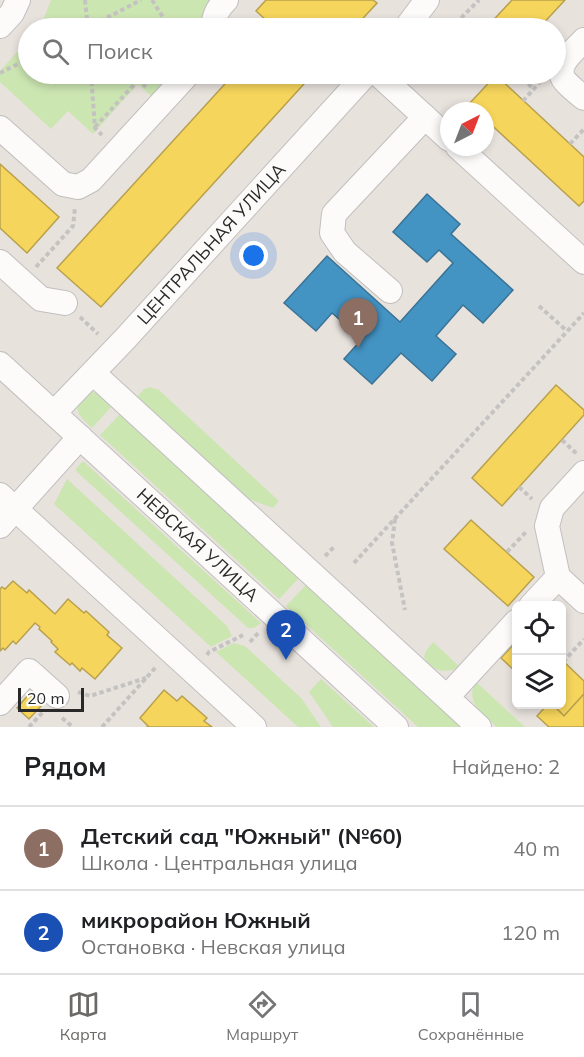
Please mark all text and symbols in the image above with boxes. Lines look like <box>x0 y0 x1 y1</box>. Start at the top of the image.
search box <box>18 18 566 84</box>
icon: search <box>39 35 72 68</box>
text: Поиск <box>87 37 153 65</box>
north arrow <box>440 102 494 156</box>
street label: ЦЕНТРАЛЬНАЯ УЛИЦА <box>132 158 290 329</box>
your location <box>239 241 268 270</box>
pin: 1 <box>338 298 378 348</box>
street label: НЕВСКАЯ УЛИЦА <box>132 483 264 606</box>
map controls <box>512 601 566 709</box>
button: locate <box>512 601 566 655</box>
pin: 2 <box>266 610 306 660</box>
button: layers <box>512 655 566 709</box>
scale bar <box>18 685 84 712</box>
text: 20 m <box>27 688 64 708</box>
text: Рядом <box>24 750 107 783</box>
text: Найдено: 2 <box>452 754 560 779</box>
text: Детский сад "Южный" (№60) <box>81 822 403 850</box>
text: 1 <box>38 836 50 861</box>
text: 40 m <box>513 836 560 861</box>
text: Школа · Центральная улица <box>81 850 358 875</box>
text: микрорайон Южный <box>81 906 311 934</box>
text: 2 <box>38 920 50 945</box>
text: 120 m <box>501 920 560 945</box>
text: Остановка · Невская улица <box>81 934 346 959</box>
tab: Карта <box>60 988 107 1044</box>
tab: Маршрут <box>226 988 298 1044</box>
tab: Сохранённые <box>418 988 524 1044</box>

